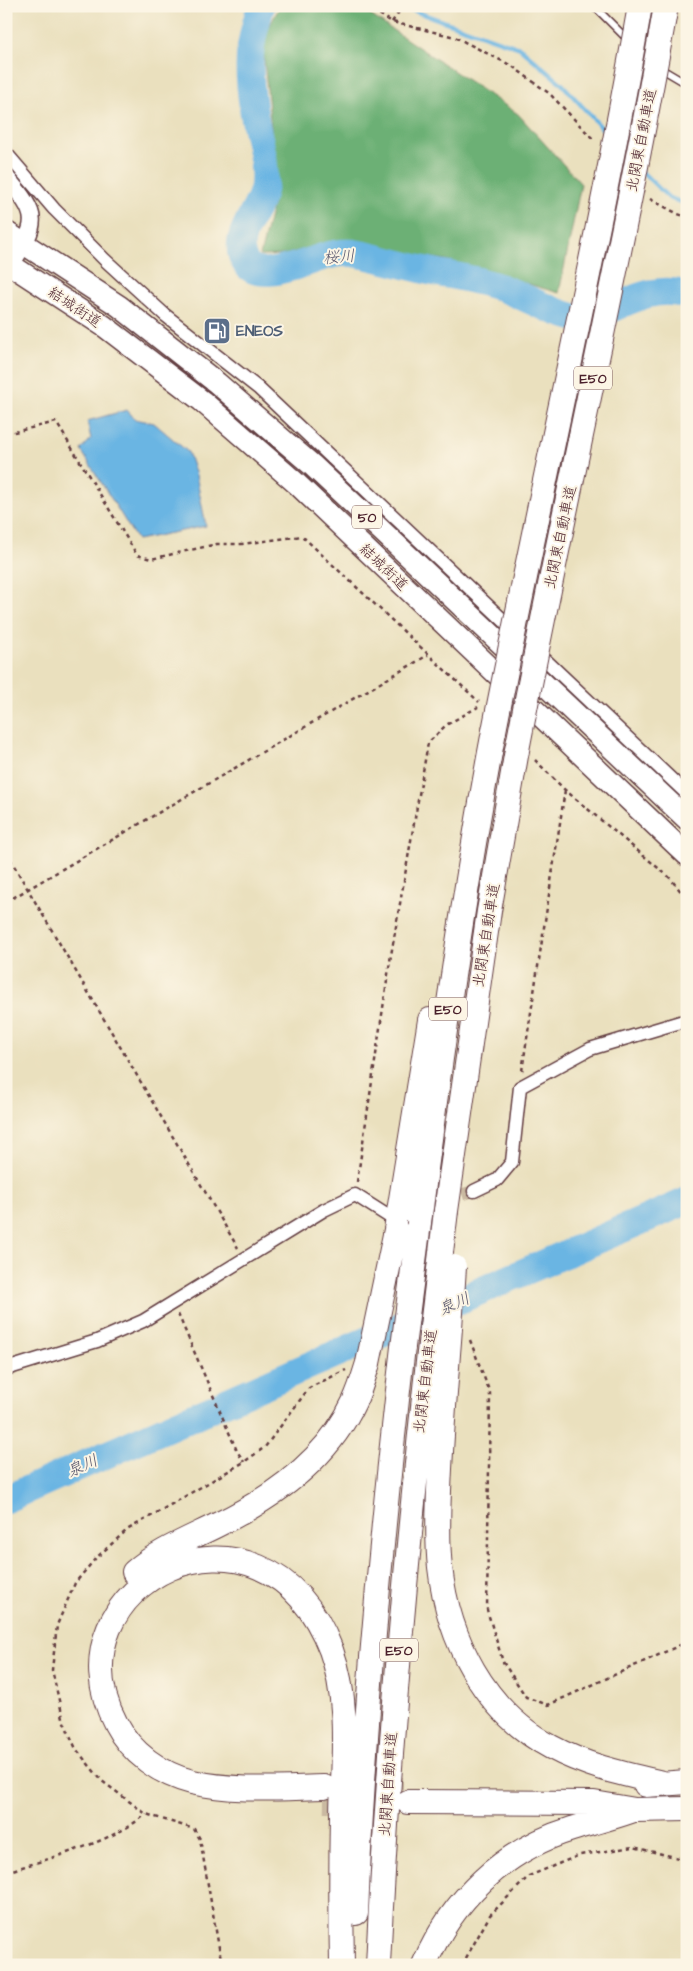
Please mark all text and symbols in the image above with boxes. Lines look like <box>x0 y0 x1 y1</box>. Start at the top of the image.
street label: 北関東自動車道 <box>621 87 662 194</box>
water label: 桜川 <box>322 245 356 269</box>
street label: 結城街道 <box>44 282 105 333</box>
fuel station icon: ENEOS <box>202 316 232 346</box>
place label: ENEOS <box>236 321 283 342</box>
road number: E50 <box>574 366 612 389</box>
street label: 北関東自動車道 <box>539 484 582 591</box>
road number: 50 <box>352 506 382 528</box>
street label: 結城街道 <box>355 539 413 596</box>
street label: 北関東自動車道 <box>468 882 505 989</box>
road number: E50 <box>429 998 467 1021</box>
water label: 泉川 <box>435 1287 474 1320</box>
street label: 北関東自動車道 <box>409 1328 442 1434</box>
water label: 泉川 <box>63 1449 102 1482</box>
road number: E50 <box>380 1638 418 1662</box>
street label: 北関東自動車道 <box>374 1731 403 1837</box>

